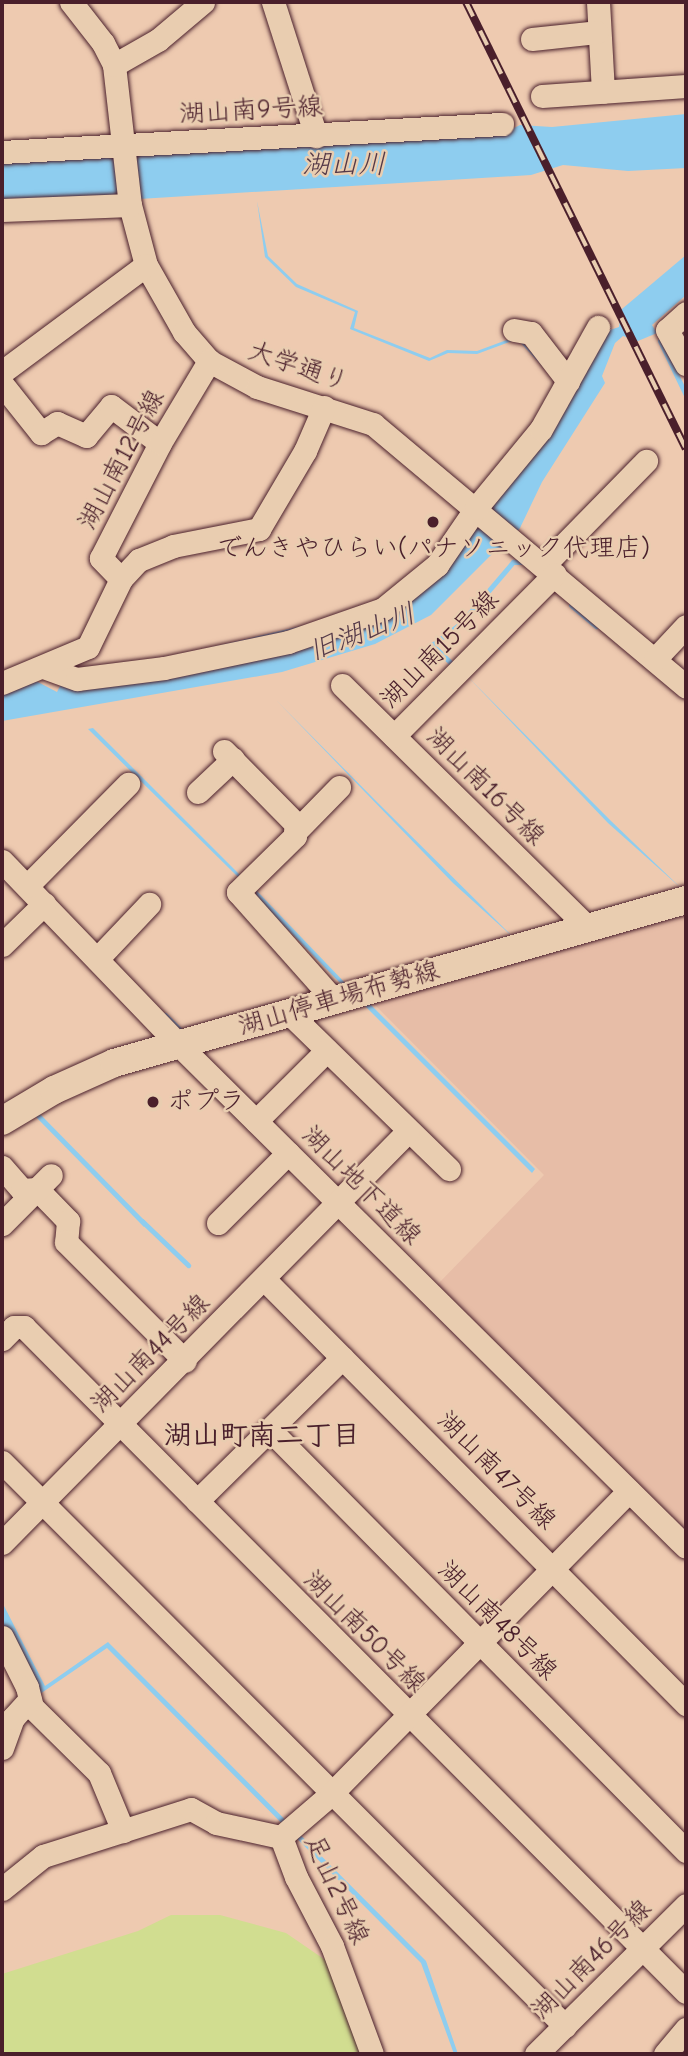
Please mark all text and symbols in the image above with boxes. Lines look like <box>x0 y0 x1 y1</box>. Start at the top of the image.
street label: 湖山南9号線 <box>178 92 324 130</box>
water label: 湖山川 <box>302 147 386 181</box>
street label: 大学通り <box>244 335 352 399</box>
street label: 湖山南12号線 <box>72 385 172 535</box>
marker: でんきやひらい(パナソニック代理店) <box>425 514 441 530</box>
place label: でんきやひらい(パナソニック代理店) <box>216 533 650 565</box>
street label: 湖山南15号線 <box>374 584 506 716</box>
water label: 旧湖山川 <box>304 596 420 668</box>
street label: 湖山南16号線 <box>419 721 551 853</box>
street label: 湖山停車場布勢線 <box>235 955 443 1043</box>
place label: ポプラ <box>167 1086 245 1118</box>
marker: ポプラ <box>145 1094 161 1110</box>
street label: 湖山地下道線 <box>295 1120 427 1252</box>
street label: 湖山南44号線 <box>85 1288 217 1420</box>
street label: 湖山南47号線 <box>430 1405 562 1537</box>
district label: 湖山町南二丁目 <box>164 1418 360 1452</box>
street label: 湖山南48号線 <box>431 1555 563 1687</box>
street label: 湖山南50号線 <box>296 1564 432 1700</box>
street label: 足山2号線 <box>297 1830 375 1950</box>
street label: 湖山南46号線 <box>526 1894 658 2026</box>

